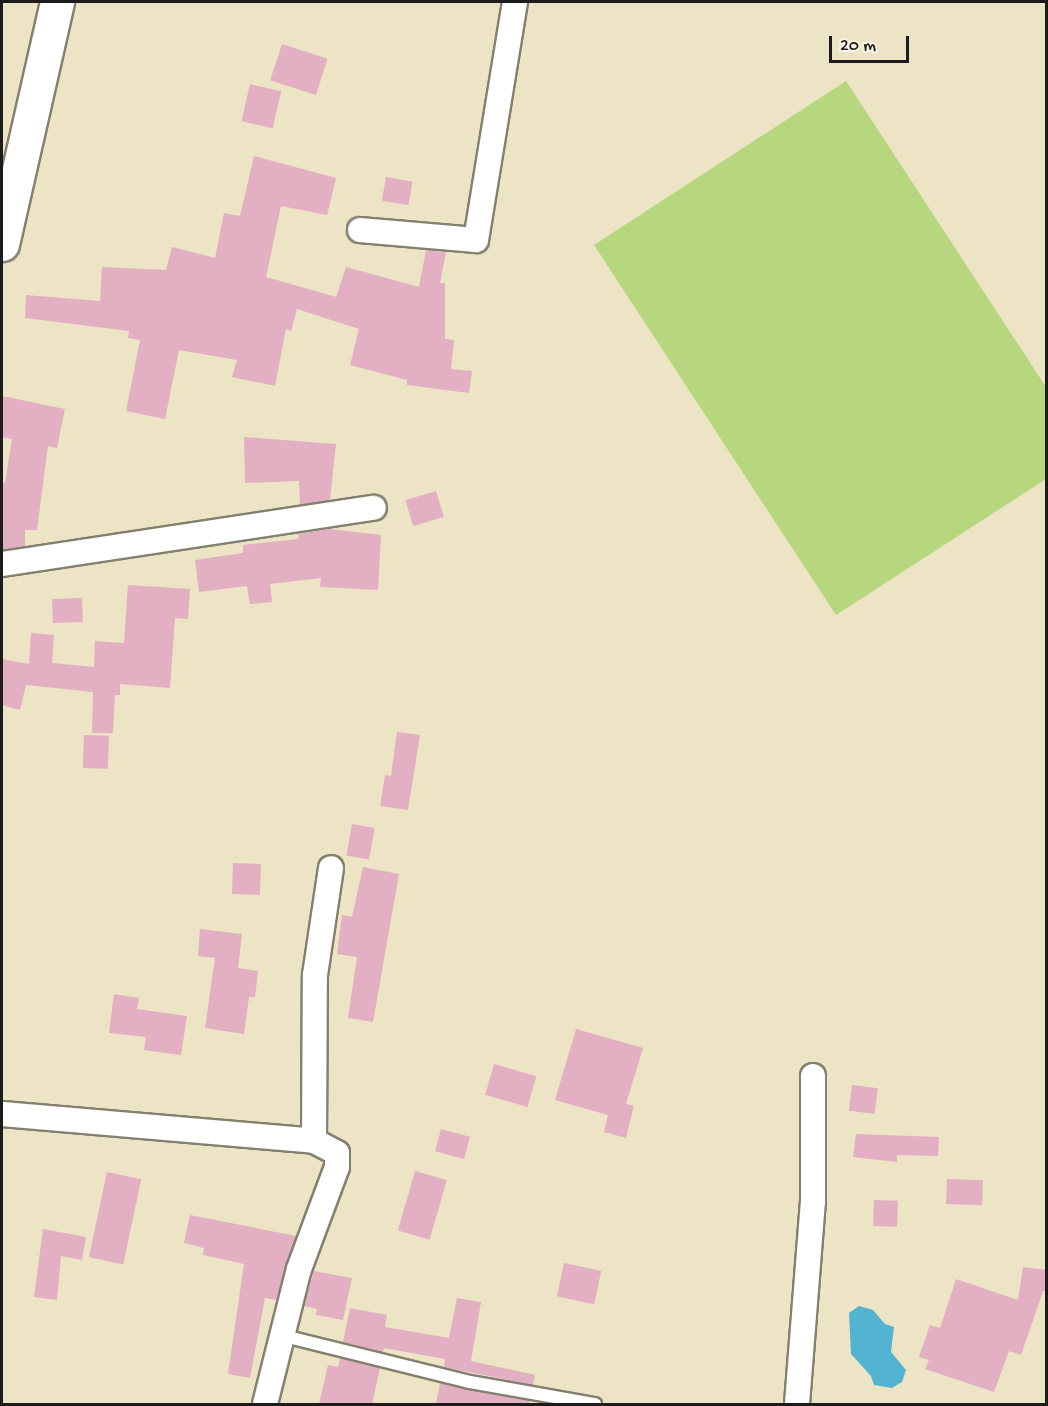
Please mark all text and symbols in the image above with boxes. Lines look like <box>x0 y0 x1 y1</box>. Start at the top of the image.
scale bar <box>832 24 912 62</box>
text: 20 m <box>840 36 876 57</box>

